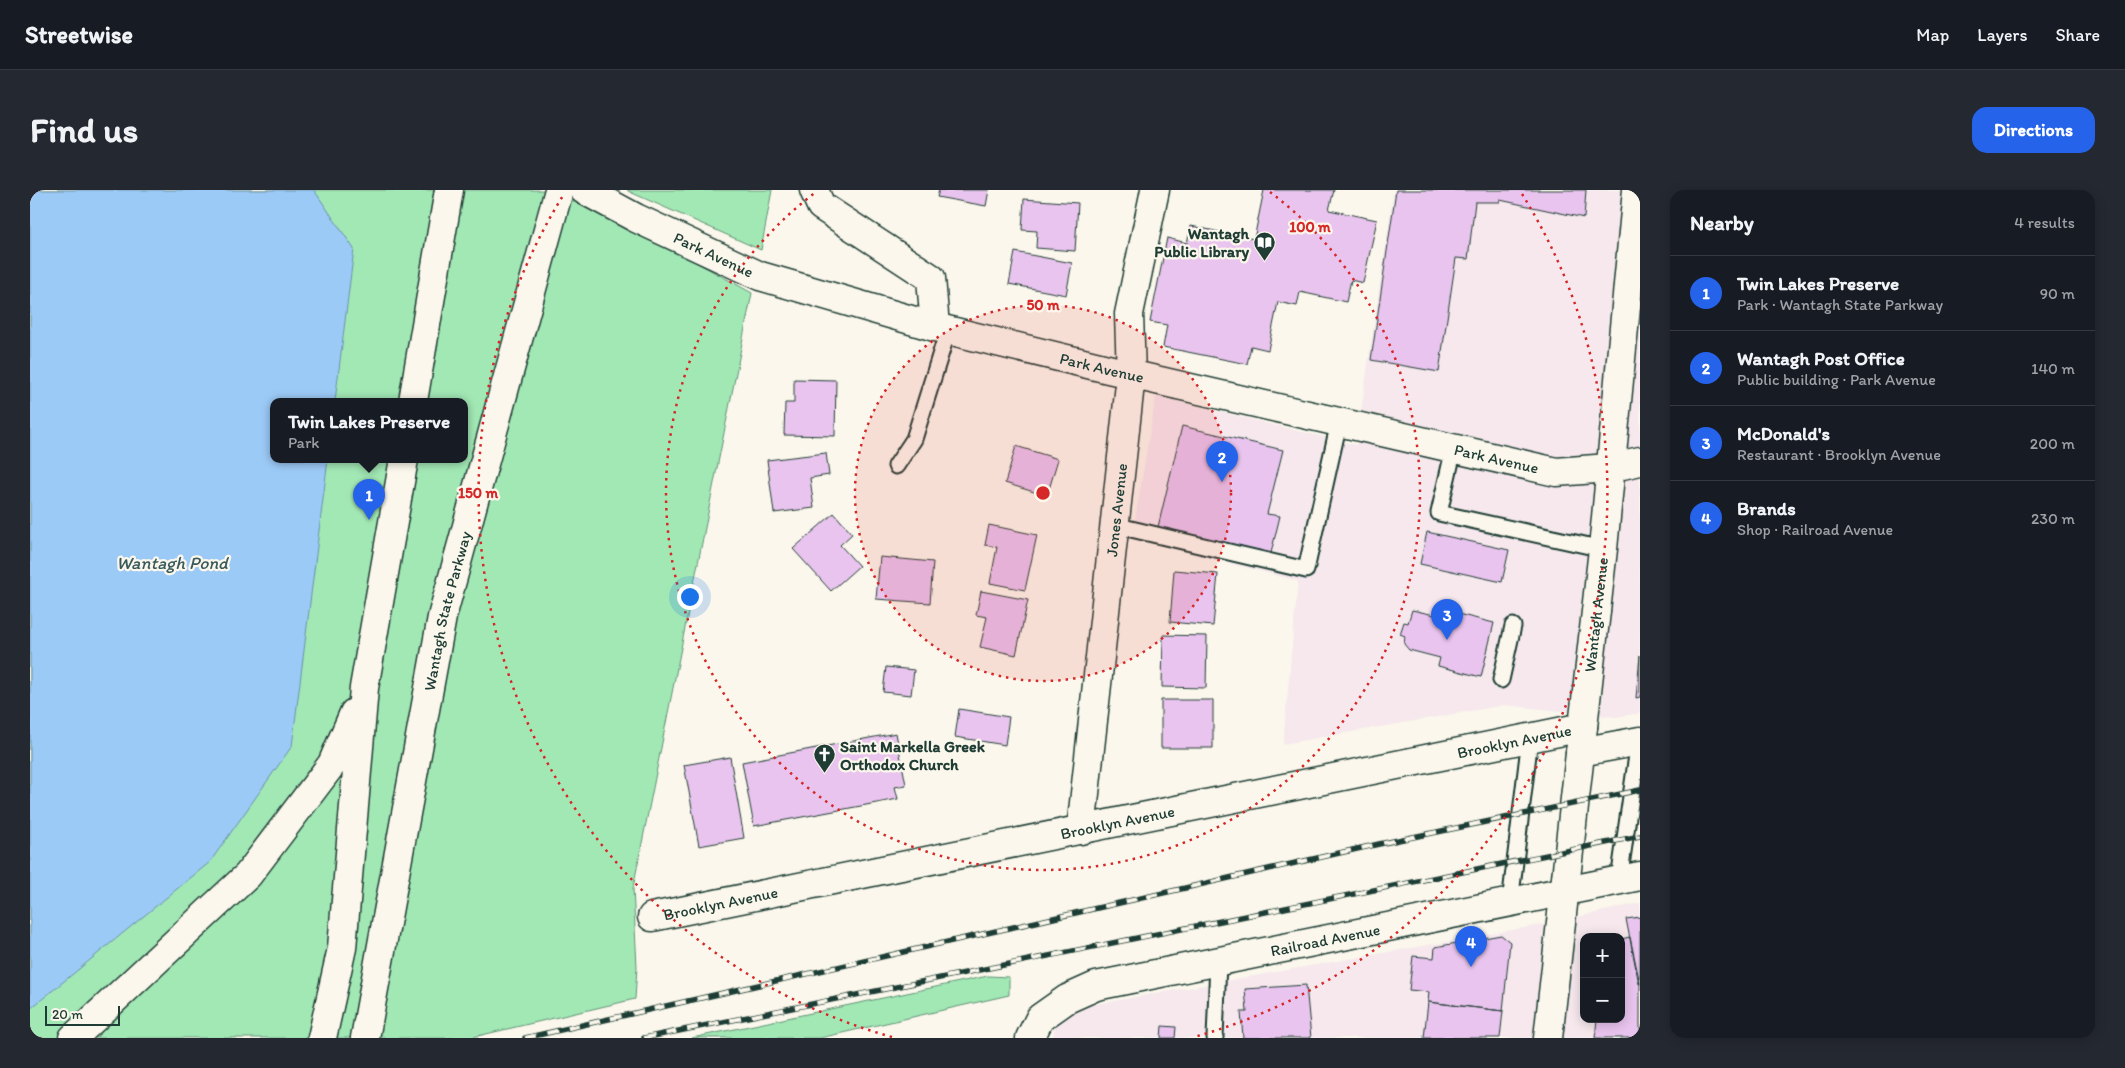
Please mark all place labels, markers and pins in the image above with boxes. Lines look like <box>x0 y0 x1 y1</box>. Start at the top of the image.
place label: Wantagh Public Library <box>1154 224 1249 262</box>
library icon: Wantagh Public Library <box>1253 230 1277 261</box>
pin: 2 <box>1206 441 1238 482</box>
pin: 1 <box>353 479 385 520</box>
centre of rings <box>1034 484 1052 502</box>
pin: 3 <box>1431 599 1463 640</box>
place label: Saint Markella Greek Orthodox Church <box>840 737 986 774</box>
church icon: Saint Markella Greek Orthodox Church <box>812 743 836 774</box>
pin: 4 <box>1455 926 1487 967</box>

